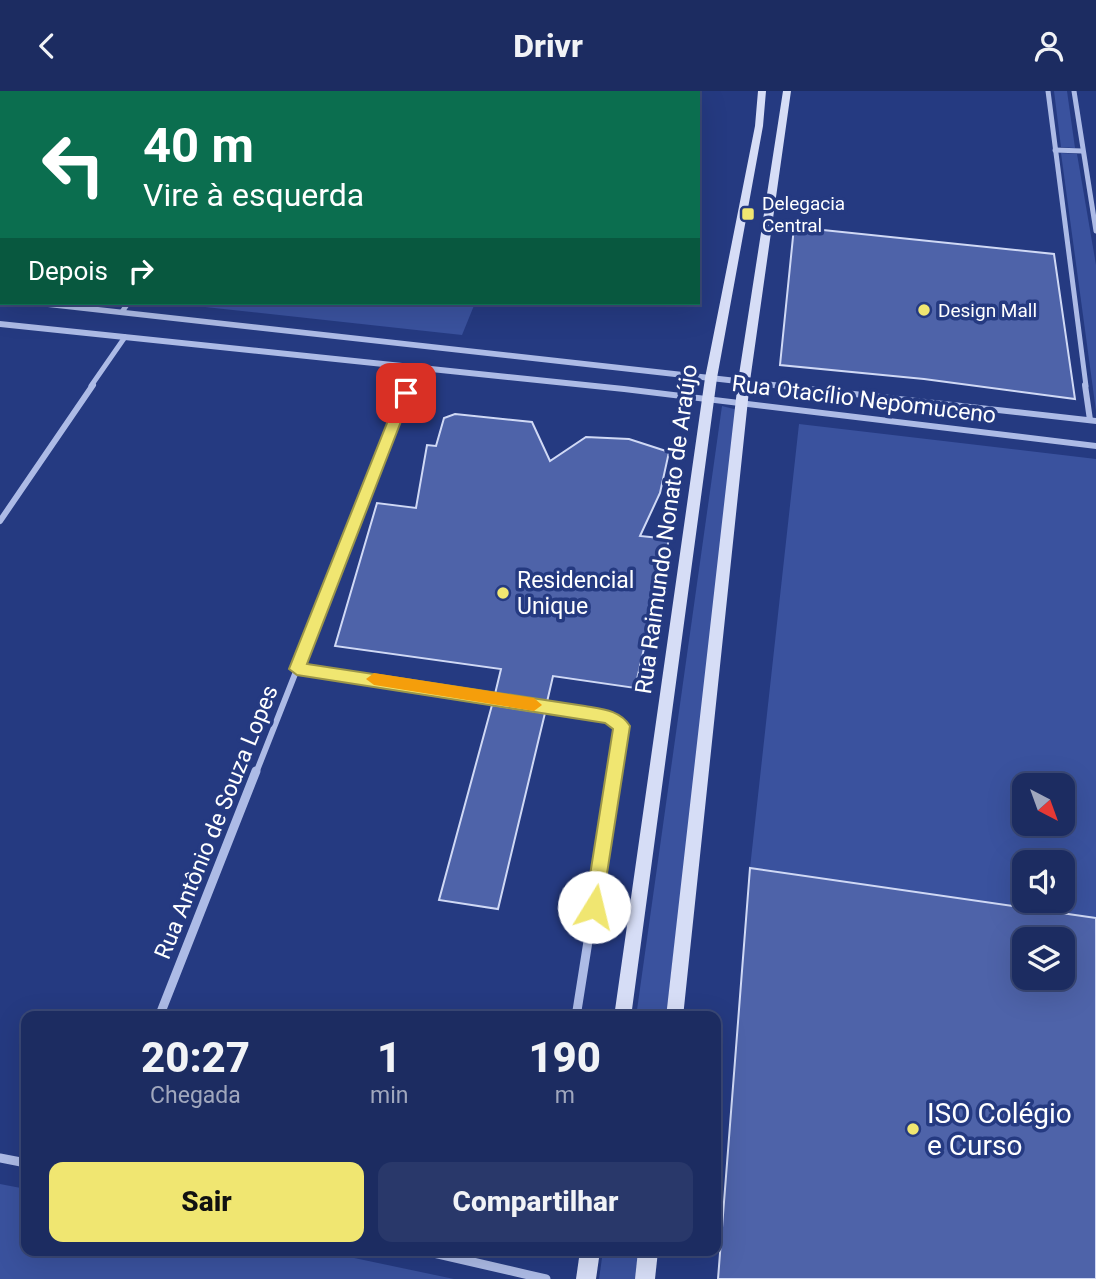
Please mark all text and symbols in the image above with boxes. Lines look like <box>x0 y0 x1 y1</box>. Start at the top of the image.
icon: back <box>28 27 66 65</box>
text: Drivr <box>513 27 583 65</box>
icon: person <box>1030 27 1068 65</box>
text: 40 m <box>143 117 254 174</box>
icon: left <box>28 119 119 210</box>
text: Vire à esquerda <box>143 176 364 214</box>
place label: Delegacia Central <box>762 192 845 237</box>
marker: Delegacia Central <box>740 206 756 222</box>
icon: right <box>122 252 160 290</box>
text: Depois <box>28 256 108 286</box>
place label: Design Mall <box>938 299 1037 322</box>
marker: Design Mall <box>916 302 932 318</box>
pin <box>376 363 436 423</box>
street label: Rua Raimundo Nonato de Araújo <box>630 363 703 696</box>
street label: Rua Otacílio Nepomuceno <box>730 370 998 429</box>
icon: arrive <box>387 374 425 412</box>
place label: Residencial Unique <box>517 567 634 620</box>
marker: Residencial Unique <box>495 585 511 601</box>
street label: Rua Antônio de Souza Lopes <box>149 681 284 963</box>
north arrow <box>1012 773 1074 837</box>
map controls <box>1012 773 1075 990</box>
button: sound <box>1012 850 1075 913</box>
position arrow <box>557 870 631 944</box>
button: layers <box>1012 927 1075 990</box>
text: 20:27 <box>141 1033 250 1082</box>
text: 1 <box>377 1033 401 1082</box>
text: 190 <box>528 1033 601 1082</box>
text: Chegada <box>150 1082 241 1109</box>
text: min <box>370 1082 408 1109</box>
text: m <box>555 1082 575 1109</box>
place label: ISO Colégio e Curso <box>927 1097 1072 1162</box>
marker: ISO Colégio e Curso <box>905 1121 921 1137</box>
button: Sair <box>49 1162 364 1242</box>
button: Compartilhar <box>378 1162 693 1242</box>

